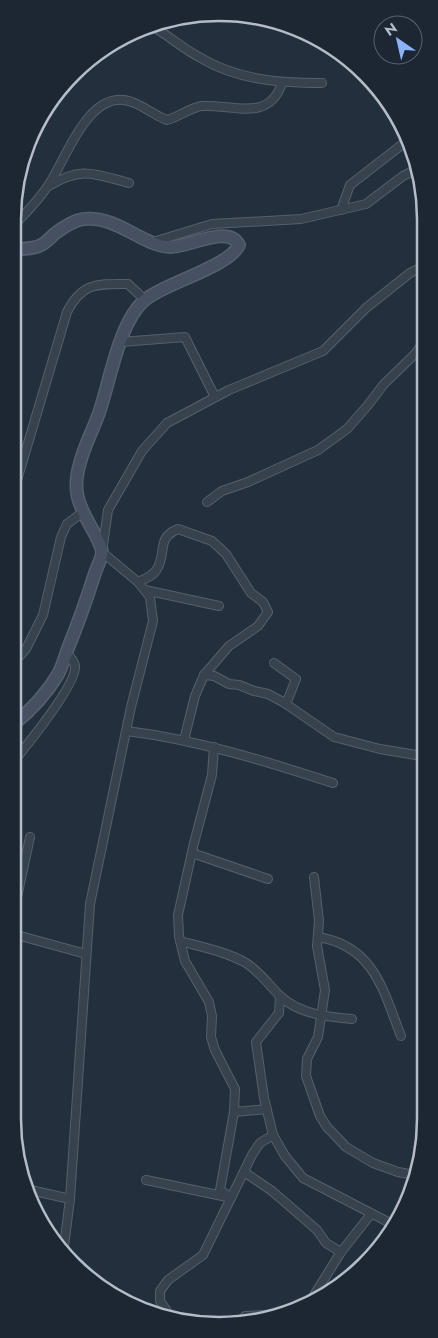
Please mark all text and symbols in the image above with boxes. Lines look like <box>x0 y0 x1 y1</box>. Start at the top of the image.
north arrow <box>373 15 423 65</box>
text: N <box>381 18 401 41</box>

